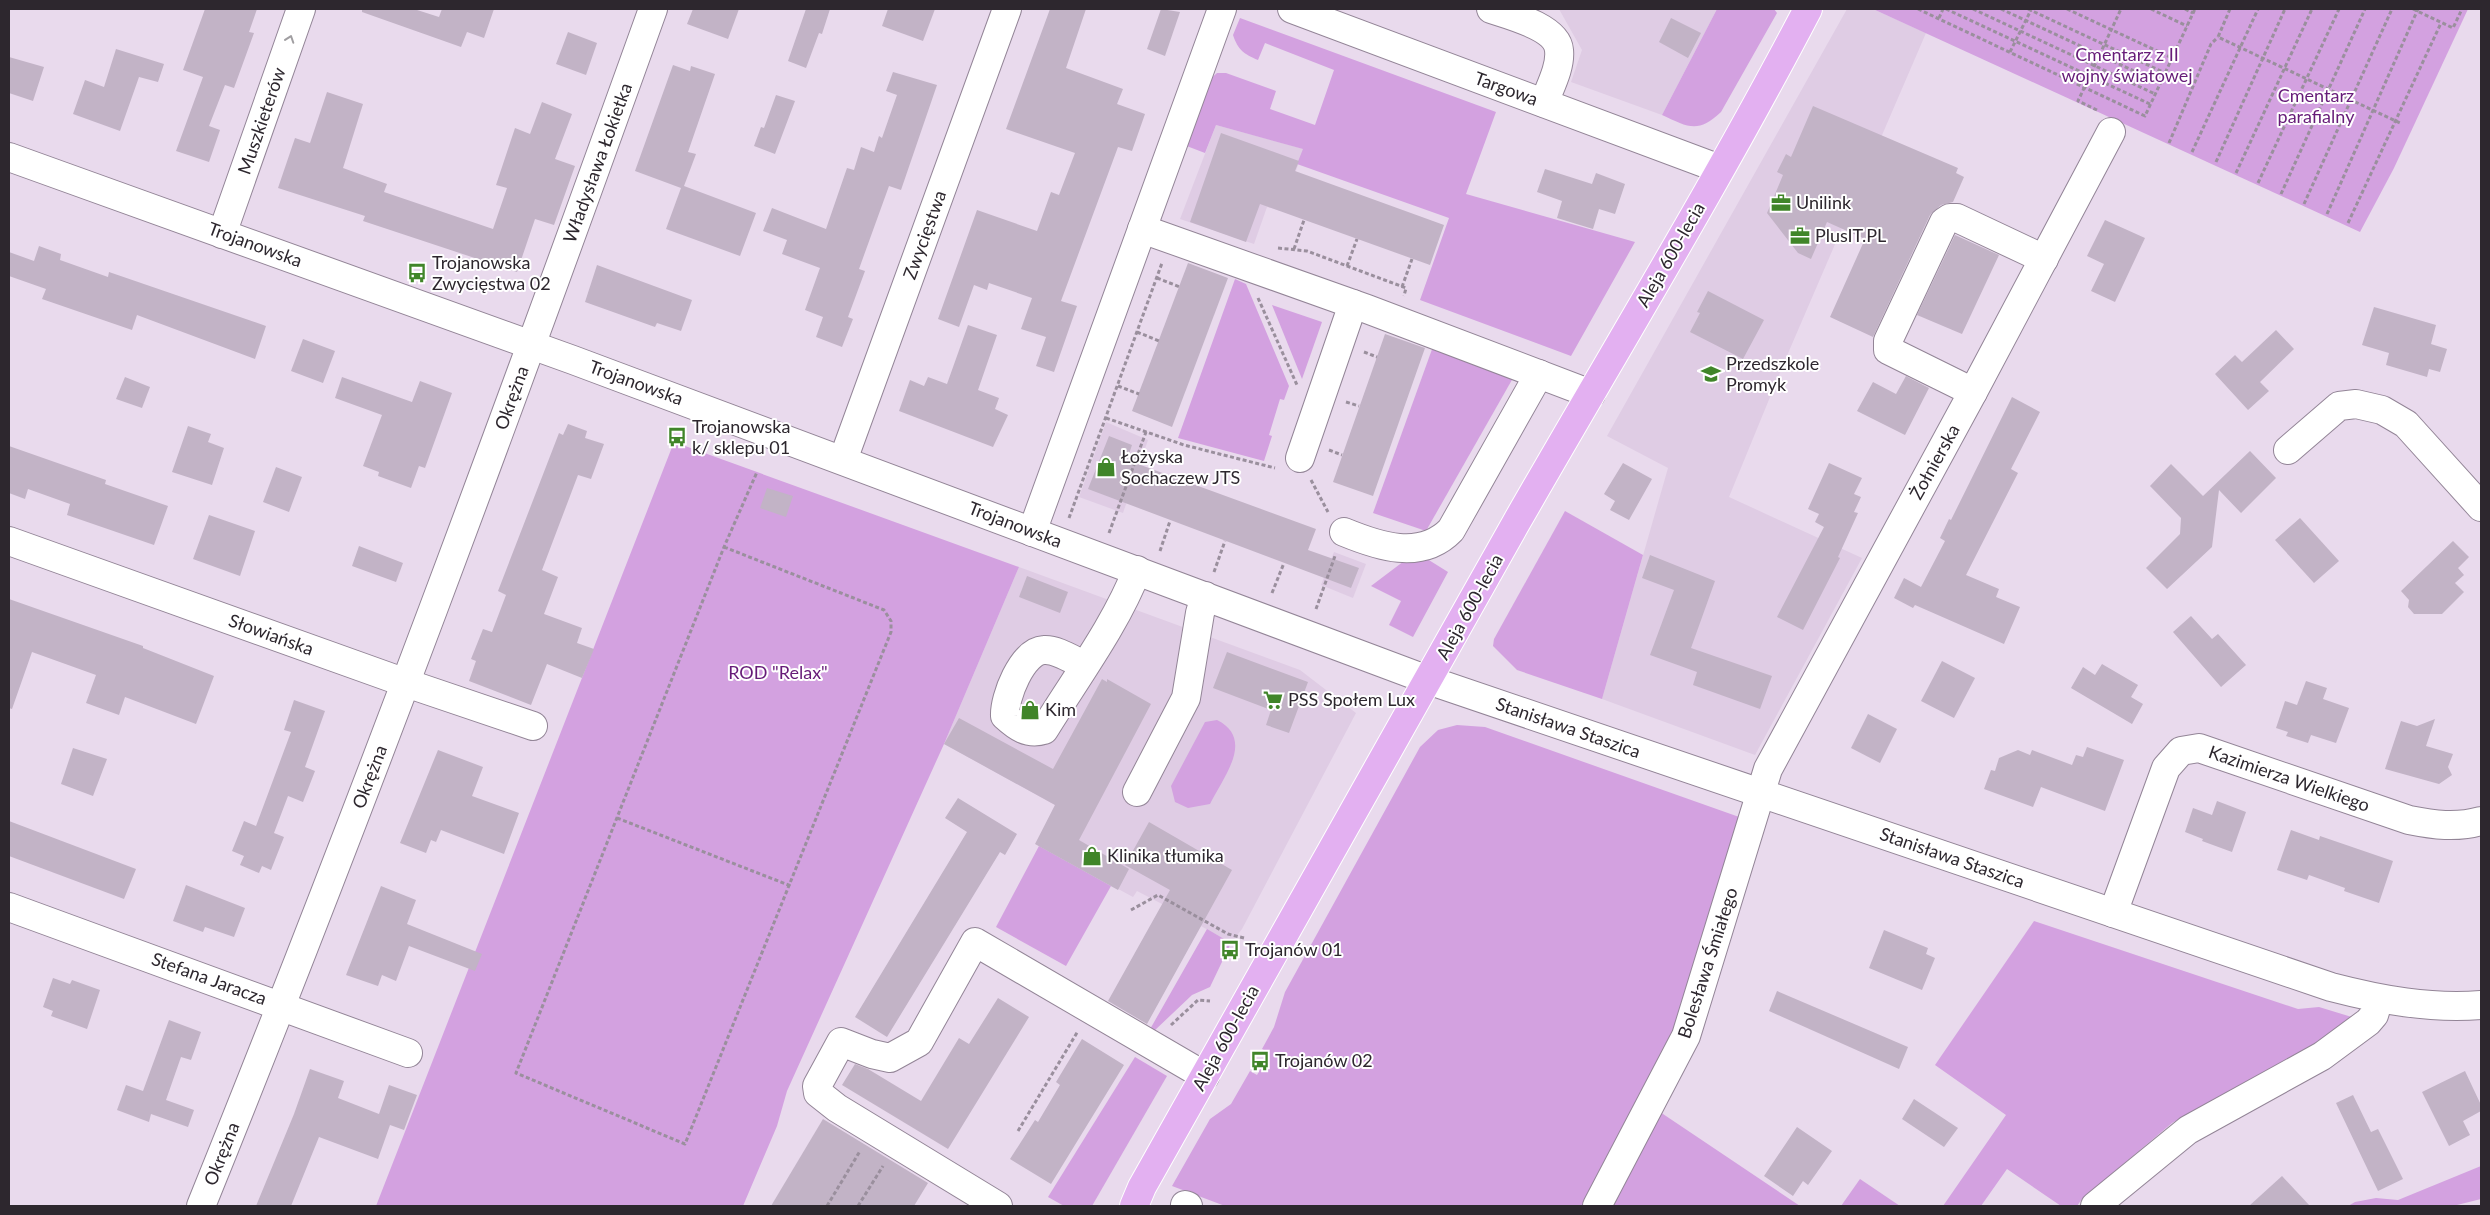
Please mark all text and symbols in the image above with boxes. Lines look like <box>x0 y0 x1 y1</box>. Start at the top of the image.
one-way arrow <box>285 35 295 44</box>
park label: Cmentarz z II wojny światowej <box>2061 43 2193 86</box>
street label: Muszkieterów <box>232 64 290 177</box>
street label: Targowa <box>1472 66 1541 110</box>
street label: Władysława Łokietka <box>558 80 636 246</box>
park label: Cmentarz parafialny <box>2278 84 2355 127</box>
street label: Zwycięstwa <box>898 187 950 282</box>
place label: Unilink <box>1796 191 1852 213</box>
office icon: Unilink <box>1770 192 1792 214</box>
street label: Aleja 600-lecia <box>1631 198 1709 311</box>
street label: Trojanowska <box>205 217 305 271</box>
place label: PlusIT.PL <box>1815 224 1886 246</box>
office icon: PlusIT.PL <box>1789 225 1811 247</box>
place label: Trojanowska Zwycięstwa 02 <box>432 251 551 294</box>
bus stop icon: Trojanowska Zwycięstwa 02 <box>406 262 428 284</box>
place label: Przedszkole Promyk <box>1726 352 1819 395</box>
street label: Trojanowska <box>586 355 686 409</box>
street label: Okrężna <box>489 363 533 433</box>
school or university icon: Przedszkole Promyk <box>1700 363 1722 385</box>
place label: Trojanowska k/ sklepu 01 <box>692 415 790 458</box>
street label: Żołnierska <box>1905 420 1964 503</box>
bus stop icon: Trojanowska k/ sklepu 01 <box>666 426 688 448</box>
place label: Łożyska Sochaczew JTS <box>1121 445 1240 488</box>
shop icon: Łożyska Sochaczew JTS <box>1095 456 1117 478</box>
street label: Trojanowska <box>965 496 1065 552</box>
street label: Aleja 600-lecia <box>1431 550 1507 663</box>
street label: Słowiańska <box>226 609 317 660</box>
park label: ROD "Relax" <box>728 661 828 683</box>
place label: PSS Społem Lux <box>1288 688 1415 710</box>
supermarket icon: PSS Społem Lux <box>1262 689 1284 711</box>
street label: Stanisława Staszica <box>1493 692 1644 762</box>
place label: Kim <box>1045 698 1076 720</box>
shop icon: Kim <box>1019 699 1041 721</box>
street label: Kazimierza Wielkiego <box>2206 740 2373 816</box>
street label: Okrężna <box>347 742 391 811</box>
street label: Stanisława Staszica <box>1877 822 2028 892</box>
place label: Klinika tłumika <box>1107 844 1224 866</box>
shop icon: Klinika tłumika <box>1081 845 1103 867</box>
street label: Bolesława Śmiałego <box>1672 884 1742 1041</box>
place label: Trojanów 01 <box>1245 938 1343 960</box>
bus stop icon: Trojanów 01 <box>1219 939 1241 961</box>
street label: Stefana Jaracza <box>149 947 270 1009</box>
street label: Aleja 600-lecia <box>1187 981 1263 1094</box>
place label: Trojanów 02 <box>1275 1049 1373 1071</box>
bus stop icon: Trojanów 02 <box>1249 1050 1271 1072</box>
street label: Okrężna <box>198 1119 244 1188</box>

